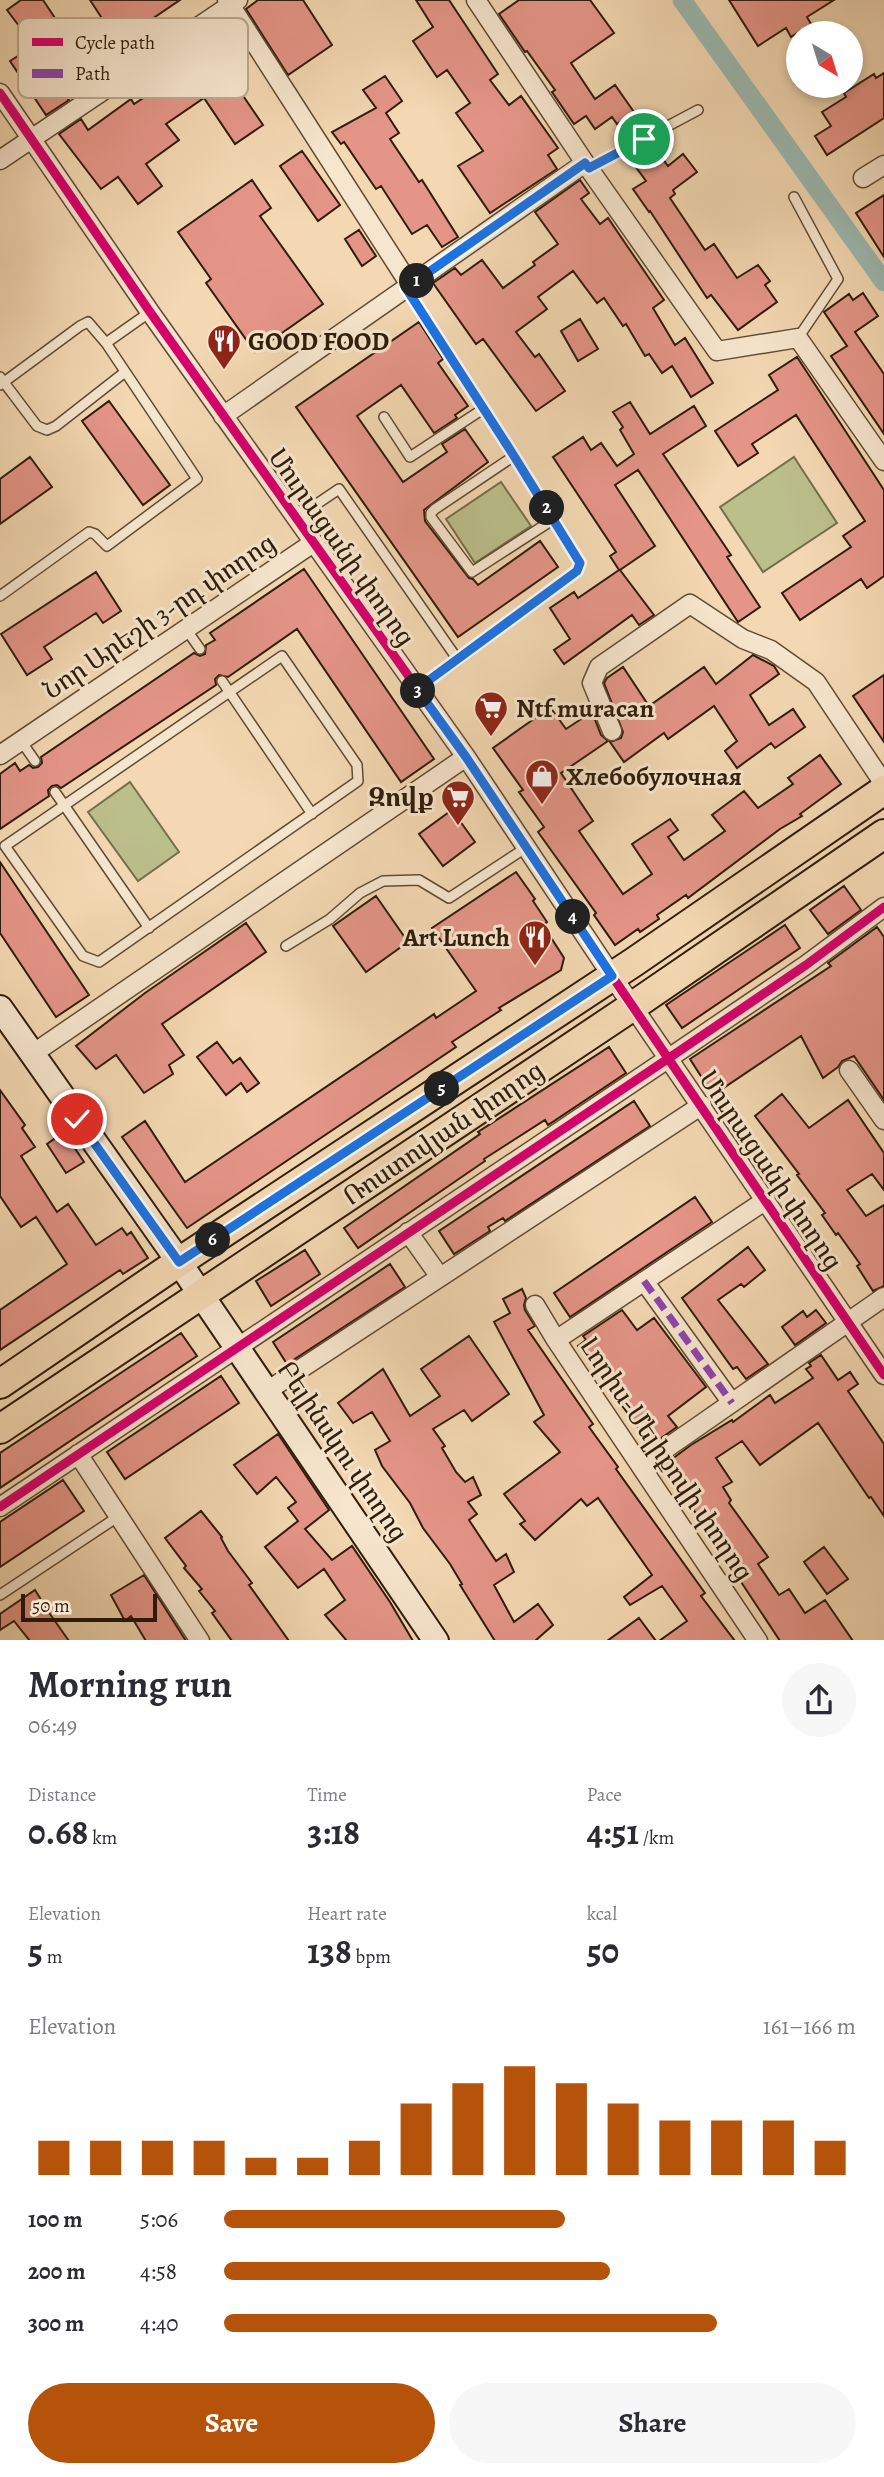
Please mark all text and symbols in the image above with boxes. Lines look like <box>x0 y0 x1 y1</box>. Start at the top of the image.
legend <box>18 18 248 98</box>
north arrow <box>786 21 863 98</box>
map controls <box>786 21 863 98</box>
text: Cycle path <box>75 30 155 56</box>
text: Path <box>75 61 110 87</box>
pin <box>614 109 674 169</box>
icon: arrive <box>625 120 663 158</box>
pin: 1 <box>400 264 434 298</box>
text: 1 <box>413 267 420 293</box>
restaurant icon: GOOD FOOD <box>205 322 243 371</box>
place label: GOOD FOOD <box>248 324 389 359</box>
street label: Մուրացանի փողոց <box>260 441 423 653</box>
pin: 2 <box>530 490 564 526</box>
text: 2 <box>542 494 551 520</box>
street label: Նոր Արեշի 3-րդ փողոց <box>36 525 282 707</box>
pin: 3 <box>400 674 436 708</box>
text: 3 <box>413 677 422 703</box>
supermarket icon: Ntf muracan <box>472 689 510 738</box>
place label: Ntf muracan <box>516 691 654 726</box>
shop icon: Хлебобулочная <box>523 757 561 806</box>
place label: Хлебобулочная <box>566 759 742 794</box>
supermarket icon: Զովք <box>439 778 477 827</box>
place label: Զովք <box>368 780 434 815</box>
pin: 4 <box>556 900 590 934</box>
text: 4 <box>568 903 577 929</box>
restaurant icon: Art Lunch <box>516 918 554 967</box>
place label: Art Lunch <box>402 920 510 955</box>
street label: Ռոստովյան փողոց <box>336 1053 551 1214</box>
street label: Մուրացանի փողոց <box>691 1064 850 1277</box>
pin: 5 <box>424 1072 460 1106</box>
text: 5 <box>437 1075 446 1101</box>
pin <box>47 1089 107 1149</box>
icon: check <box>58 1100 96 1138</box>
pin: 6 <box>196 1222 230 1258</box>
text: 6 <box>208 1226 217 1252</box>
street label: Լորիս-Մելիքովի փողոց <box>572 1331 761 1588</box>
street label: Բելինսկու փողոց <box>269 1354 416 1548</box>
scale bar <box>21 1591 158 1623</box>
text: 50 m <box>32 1593 70 1619</box>
text: Morning run <box>28 1658 232 1710</box>
button: share <box>782 1663 856 1737</box>
text: 06:49 <box>28 1710 77 1741</box>
text: Distance <box>28 1782 96 1808</box>
text: Time <box>307 1782 347 1808</box>
text: Pace <box>587 1782 622 1808</box>
text: 0.68 <box>28 1808 88 1856</box>
text: 3:18 <box>307 1808 360 1856</box>
text: 4:51 <box>587 1808 639 1856</box>
text: km <box>88 1825 117 1851</box>
text: /km <box>639 1825 674 1851</box>
text: Elevation <box>28 1901 101 1927</box>
text: Heart rate <box>307 1901 387 1927</box>
text: kcal <box>587 1901 617 1927</box>
text: 5 <box>28 1927 43 1975</box>
text: 138 <box>307 1927 352 1975</box>
text: 50 <box>587 1927 619 1975</box>
text: m <box>43 1944 63 1970</box>
text: bpm <box>352 1944 391 1970</box>
text: Elevation <box>28 2011 116 2042</box>
text: 161–166 m <box>763 2011 856 2042</box>
text: 100 m <box>28 2204 83 2235</box>
text: 5:06 <box>140 2204 178 2235</box>
text: 200 m <box>28 2256 86 2287</box>
text: 4:58 <box>140 2256 177 2287</box>
text: 300 m <box>28 2308 84 2339</box>
text: 4:40 <box>140 2308 179 2339</box>
button: Save <box>28 2383 435 2463</box>
button: Share <box>449 2383 856 2463</box>

